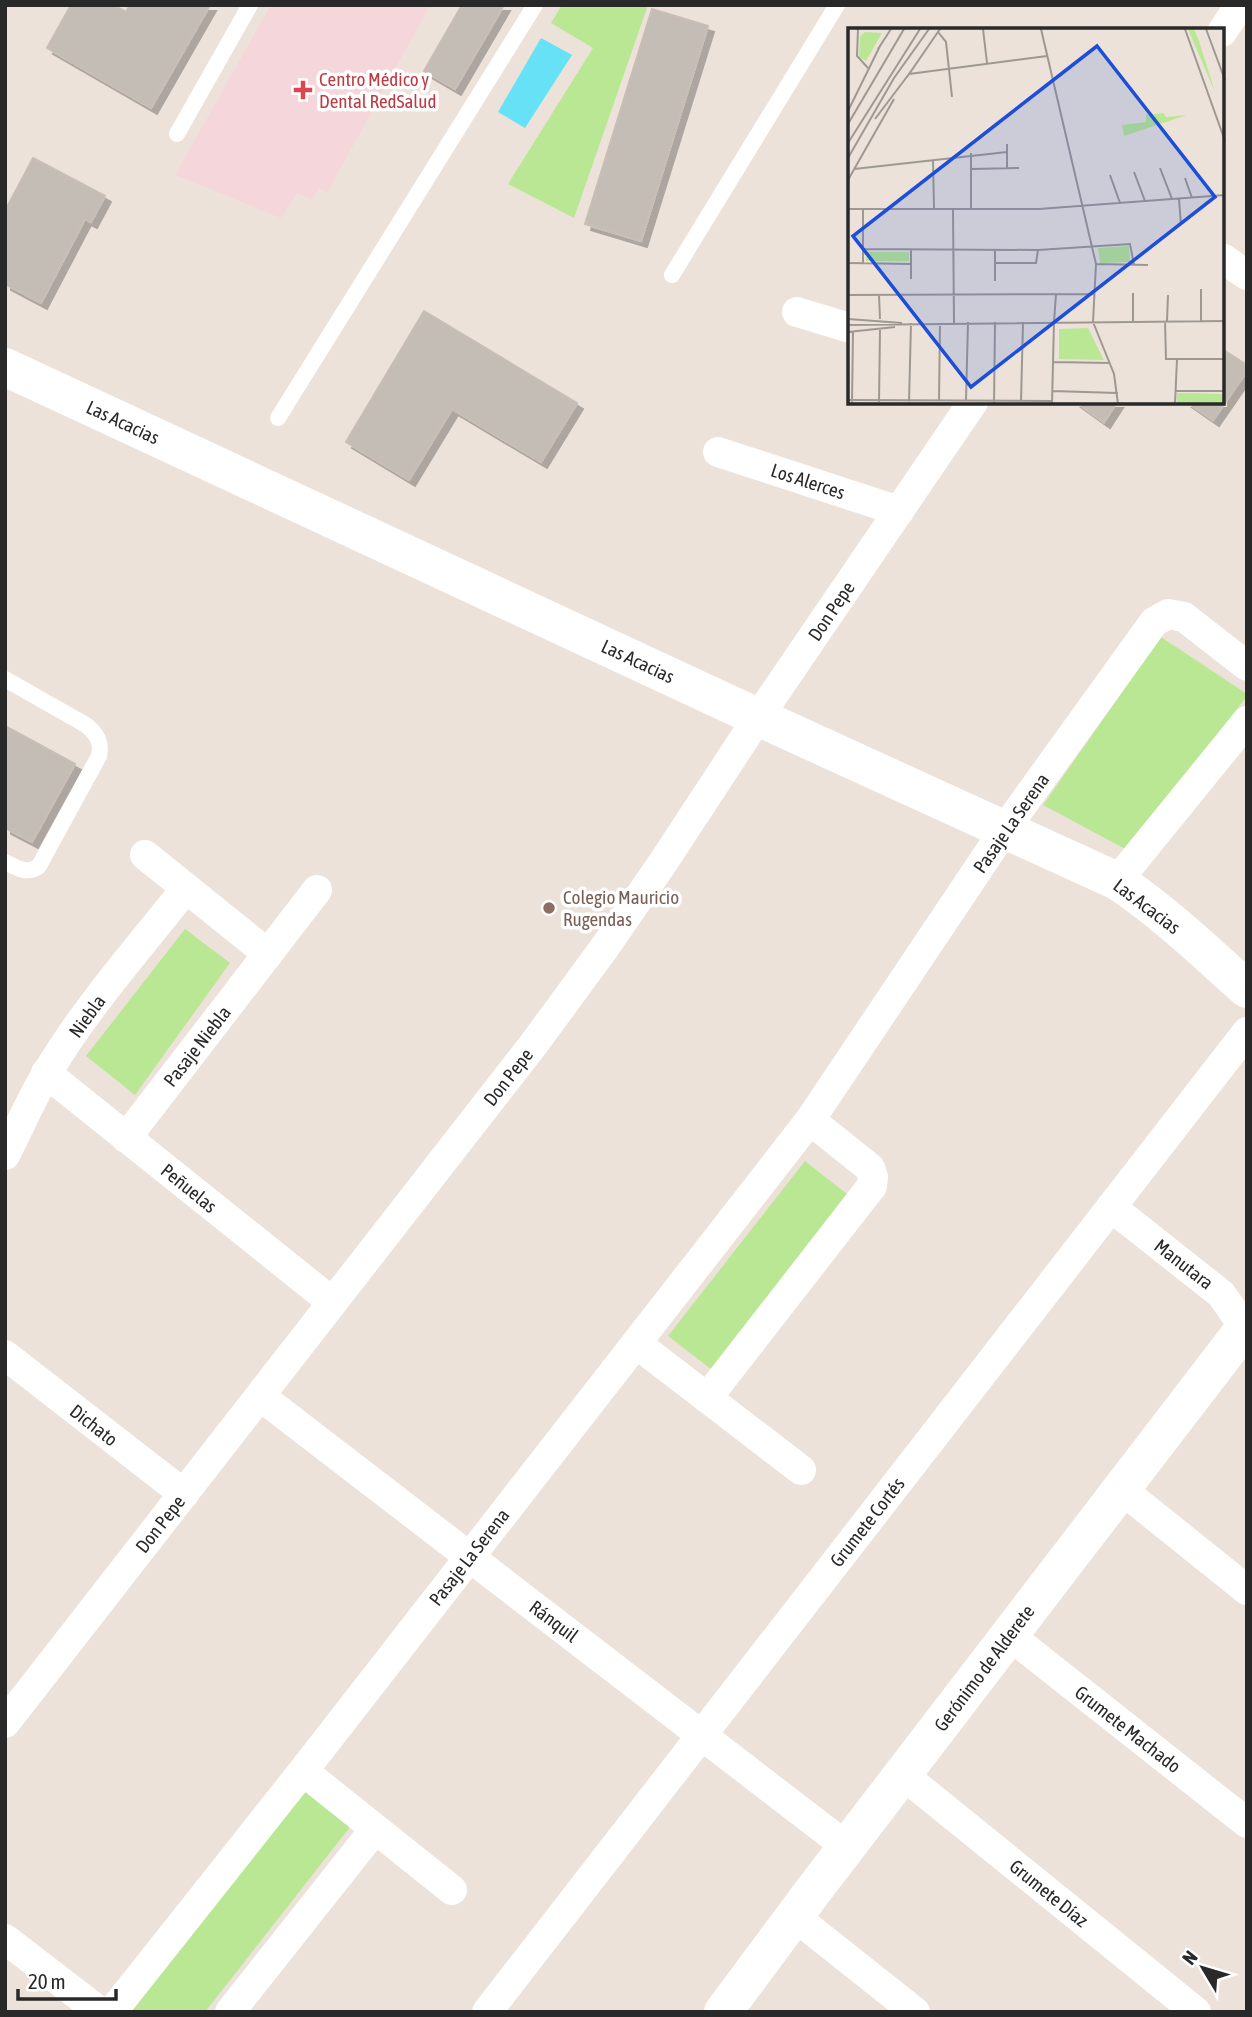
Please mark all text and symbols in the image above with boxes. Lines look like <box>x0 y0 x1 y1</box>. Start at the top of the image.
inset map <box>848 28 1224 404</box>
place label: Centro Médico y Dental RedSalud <box>319 68 437 112</box>
marker: Centro Médico y Dental RedSalud <box>293 80 313 100</box>
street label: Las Acacias <box>83 396 163 448</box>
street label: Los Alerces <box>768 459 848 503</box>
street label: Don Pepe <box>803 577 859 645</box>
street label: Las Acacias <box>598 635 678 687</box>
street label: Pasaje La Serena <box>969 769 1053 877</box>
street label: Las Acacias <box>1109 874 1185 938</box>
place label: Colegio Mauricio Rugendas <box>563 886 679 930</box>
marker: Colegio Mauricio Rugendas <box>541 900 557 916</box>
street label: Niebla <box>64 990 110 1042</box>
street label: Pasaje Niebla <box>159 1001 235 1091</box>
street label: Don Pepe <box>479 1044 537 1110</box>
street label: Peñuelas <box>157 1159 222 1217</box>
street label: Manutara <box>1150 1234 1218 1294</box>
street label: Dichato <box>66 1400 122 1450</box>
street label: Grumete Cortés <box>825 1473 909 1571</box>
street label: Don Pepe <box>131 1491 189 1557</box>
street label: Pasaje La Serena <box>424 1504 514 1610</box>
street label: Ránquil <box>525 1596 583 1646</box>
street label: Gerónimo de Alderete <box>929 1601 1039 1735</box>
street label: Grumete Machado <box>1071 1681 1185 1777</box>
street label: Grumete Díaz <box>1005 1855 1093 1931</box>
north arrow <box>1168 1933 1238 2003</box>
text: N <box>1177 1946 1202 1969</box>
scale bar <box>18 1958 116 2002</box>
text: 20 m <box>28 1969 66 1993</box>

